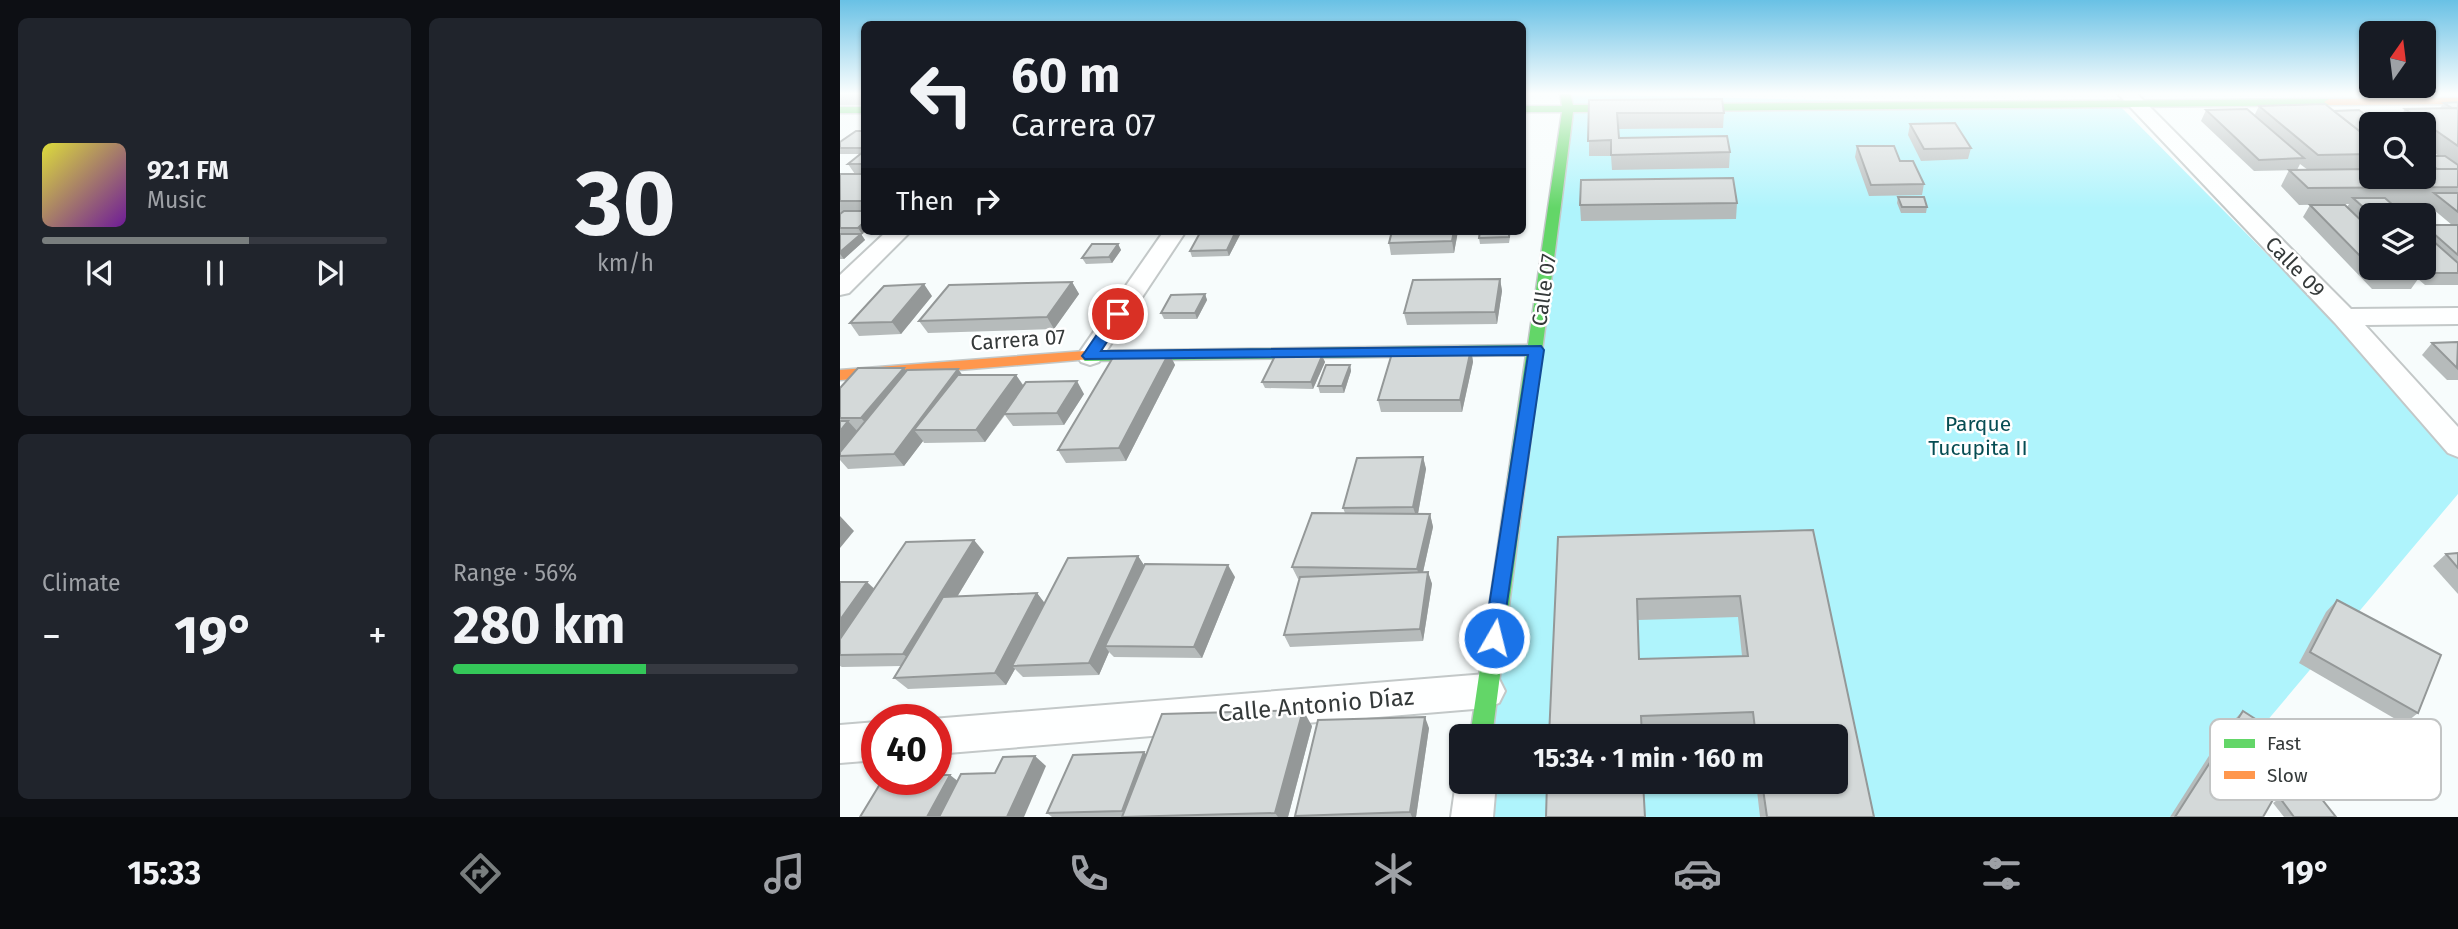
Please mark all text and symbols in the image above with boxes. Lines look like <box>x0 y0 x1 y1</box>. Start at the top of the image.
north arrow <box>2359 21 2436 98</box>
map controls <box>2359 21 2436 280</box>
text: 60 m <box>1011 46 1120 105</box>
icon: left <box>896 49 987 140</box>
text: Carrera 07 <box>1011 106 1156 144</box>
button: search <box>2359 112 2436 189</box>
text: 30 <box>575 149 676 258</box>
text: 92.1 FM <box>147 155 229 186</box>
icon: right <box>968 182 1006 220</box>
text: Music <box>147 186 207 214</box>
text: Then <box>896 186 954 217</box>
button: layers <box>2359 203 2436 280</box>
street label: Calle 09 <box>2260 231 2330 303</box>
text: km/h <box>597 249 654 277</box>
street label: Calle 07 <box>1526 252 1562 328</box>
icon: previous <box>81 254 119 292</box>
icon: pause <box>196 254 234 292</box>
icon: next <box>311 254 349 292</box>
pin <box>1088 284 1148 344</box>
icon: arrive <box>1099 295 1137 333</box>
street label: Carrera 07 <box>970 324 1066 356</box>
park label: Parque Tucupita II <box>1928 411 2028 461</box>
text: Range · 56% <box>453 559 577 587</box>
text: Climate <box>42 569 121 597</box>
text: 280 km <box>453 594 625 657</box>
position arrow <box>1457 601 1531 675</box>
text: 19° <box>174 604 255 667</box>
text: − <box>42 613 61 659</box>
text: + <box>368 613 387 659</box>
street label: Calle Antonio Díaz <box>1217 682 1415 728</box>
speed limit sign: 40 <box>861 704 952 795</box>
legend <box>2210 719 2441 800</box>
text: Fast <box>2267 732 2301 755</box>
text: 15:34 · 1 min · 160 m <box>1533 743 1764 774</box>
text: Slow <box>2267 764 2308 787</box>
icon: directions <box>456 849 505 898</box>
icon: music <box>760 849 809 898</box>
icon: phone <box>1064 849 1113 898</box>
icon: climate <box>1369 849 1418 898</box>
icon: car <box>1673 849 1722 898</box>
icon: filters <box>1977 849 2026 898</box>
text: 15:33 <box>128 854 201 892</box>
text: 19° <box>2281 854 2330 892</box>

